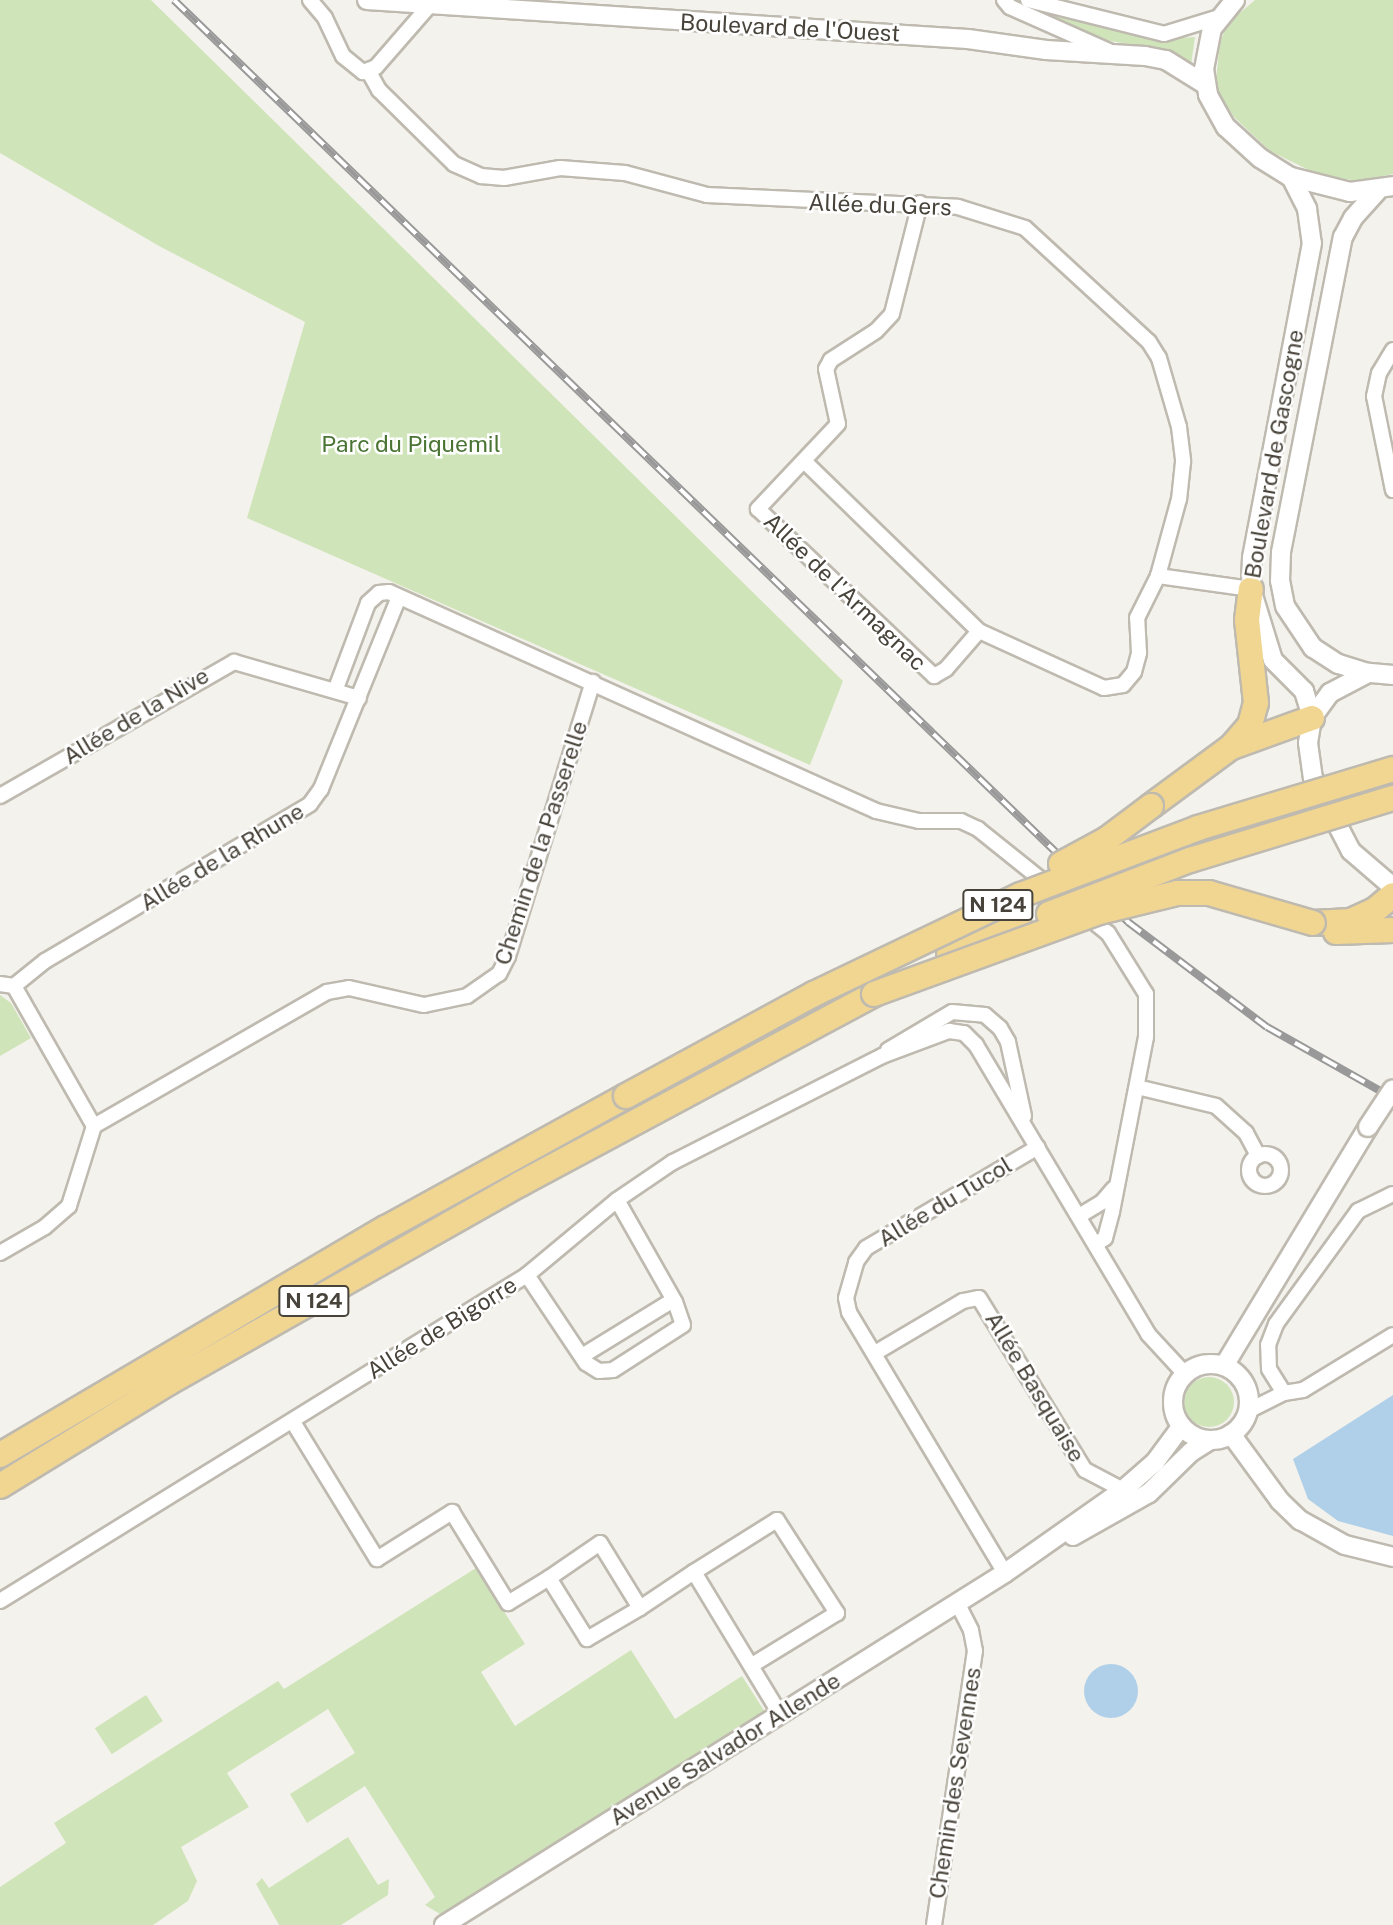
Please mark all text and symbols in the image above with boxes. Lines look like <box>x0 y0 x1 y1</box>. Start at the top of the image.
street label: Boulevard de l'Ouest <box>679 8 901 48</box>
street label: Allée du Gers <box>808 189 952 221</box>
street label: Boulevard de Gascogne <box>1238 327 1310 581</box>
park label: Parc du Piquemil <box>321 430 501 458</box>
street label: Allée de l'Armagnac <box>758 507 932 677</box>
street label: Allée de la Nive <box>58 661 214 771</box>
street label: Chemin de la Passerelle <box>488 717 594 969</box>
street label: Allée de la Rhune <box>135 797 309 917</box>
road number: N 124 <box>961 888 1035 922</box>
street label: Allée du Tucol <box>873 1151 1017 1253</box>
street label: Allée de Bigorre <box>362 1271 522 1385</box>
road number: N 124 <box>277 1284 351 1318</box>
street label: Allée Basquaise <box>979 1307 1091 1467</box>
street label: Chemin des Sevennes <box>923 1665 987 1901</box>
street label: Avenue Salvador Allende <box>605 1667 845 1831</box>

